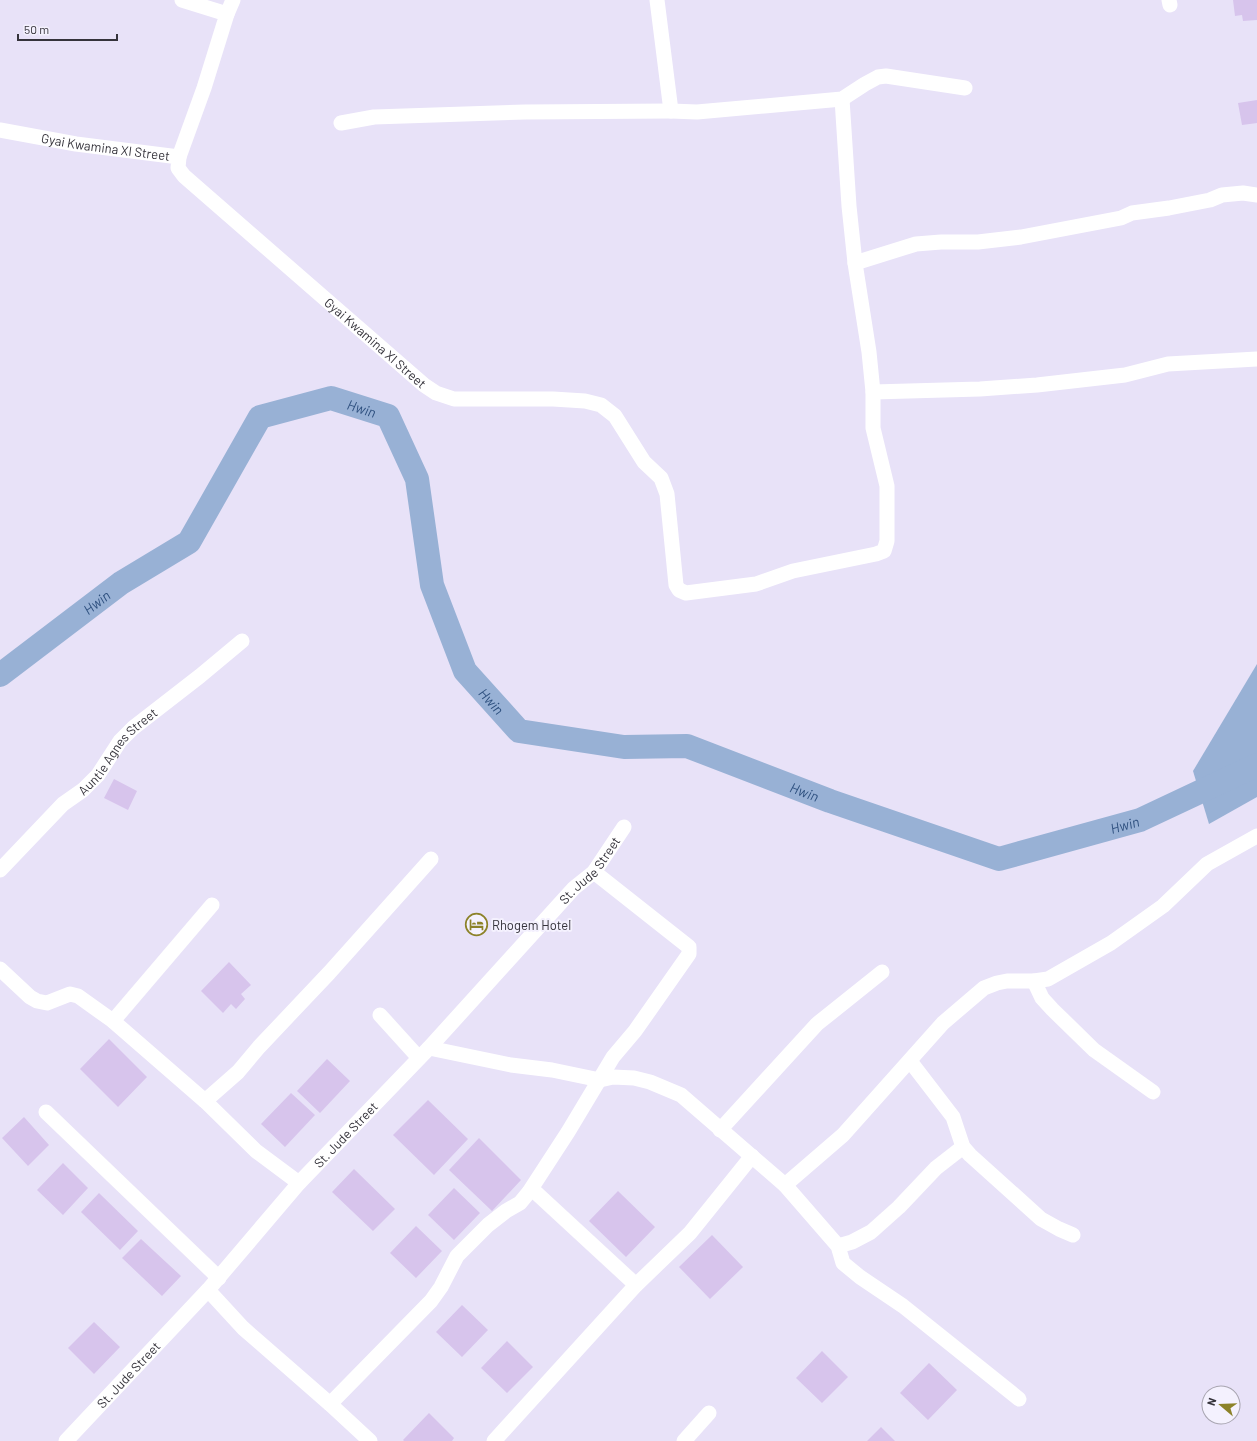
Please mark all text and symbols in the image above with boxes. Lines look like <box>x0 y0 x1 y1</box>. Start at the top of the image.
scale bar <box>18 16 117 42</box>
text: 50 m <box>24 22 49 36</box>
street label: Gyai Kwamina XI Street <box>40 130 171 164</box>
street label: Gyai Kwamina XI Street <box>321 294 430 391</box>
water label: Hwin <box>345 395 378 420</box>
water label: Hwin <box>79 586 113 617</box>
water label: Hwin <box>476 684 508 717</box>
street label: Auntie Agnes Street <box>75 704 160 798</box>
water label: Hwin <box>788 778 822 804</box>
water label: Hwin <box>1108 812 1141 836</box>
street label: St. Jude Street <box>556 834 623 907</box>
hotel icon: Rhogem Hotel <box>463 912 489 938</box>
place label: Rhogem Hotel <box>492 917 571 933</box>
street label: St. Jude Street <box>310 1098 381 1171</box>
street label: St. Jude Street <box>93 1338 163 1411</box>
north arrow <box>1201 1385 1241 1425</box>
text: N <box>1204 1396 1218 1407</box>

